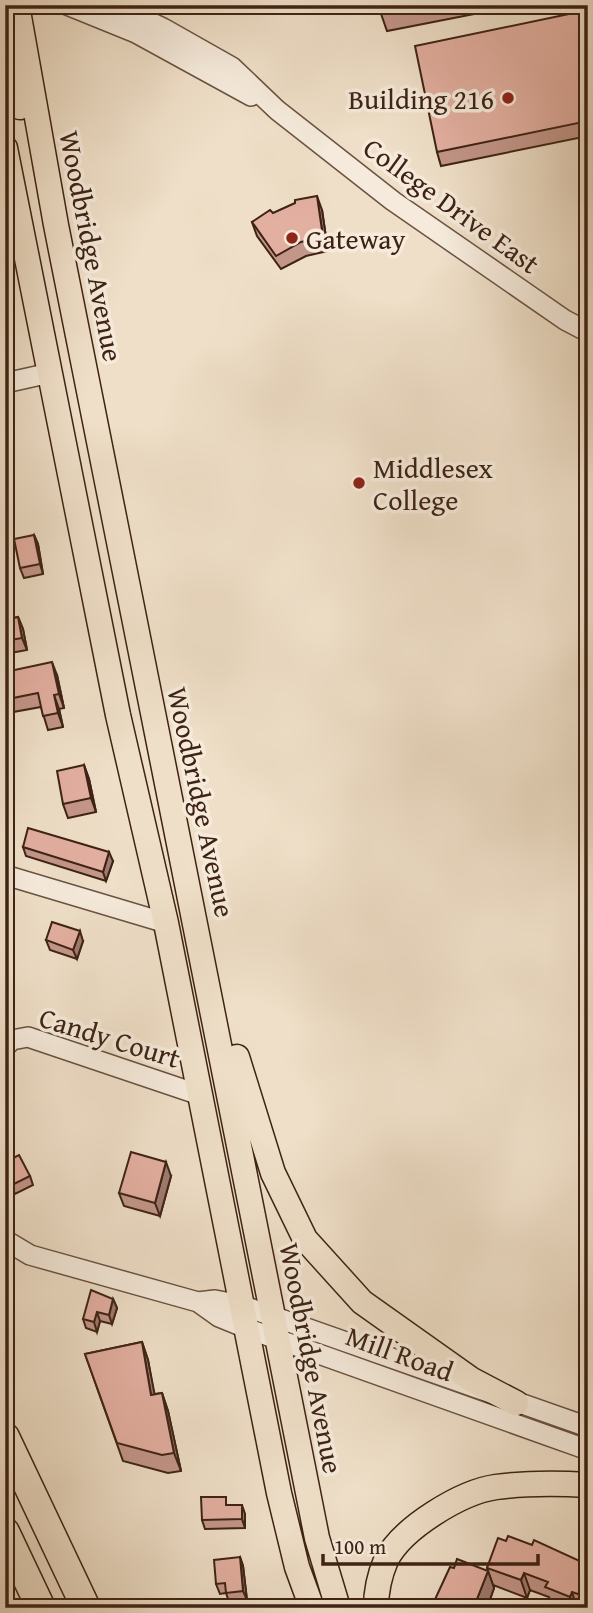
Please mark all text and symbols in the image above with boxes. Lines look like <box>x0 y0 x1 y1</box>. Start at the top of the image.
place label: Building 216 <box>348 78 494 119</box>
marker: Building 216 <box>500 90 516 106</box>
street label: Woodbridge Avenue <box>50 127 134 365</box>
street label: College Drive East <box>355 127 549 283</box>
place label: Gateway <box>306 218 405 259</box>
marker: Gateway <box>284 230 300 246</box>
place label: Middlesex College <box>373 447 494 520</box>
marker: Middlesex College <box>351 475 367 491</box>
street label: Woodbridge Avenue <box>158 683 246 921</box>
street label: Candy Court <box>35 996 186 1078</box>
street label: Woodbridge Avenue <box>270 1239 354 1477</box>
street label: Mill Road <box>341 1315 459 1391</box>
scale bar <box>323 1522 539 1566</box>
text: 100 m <box>334 1531 386 1562</box>

